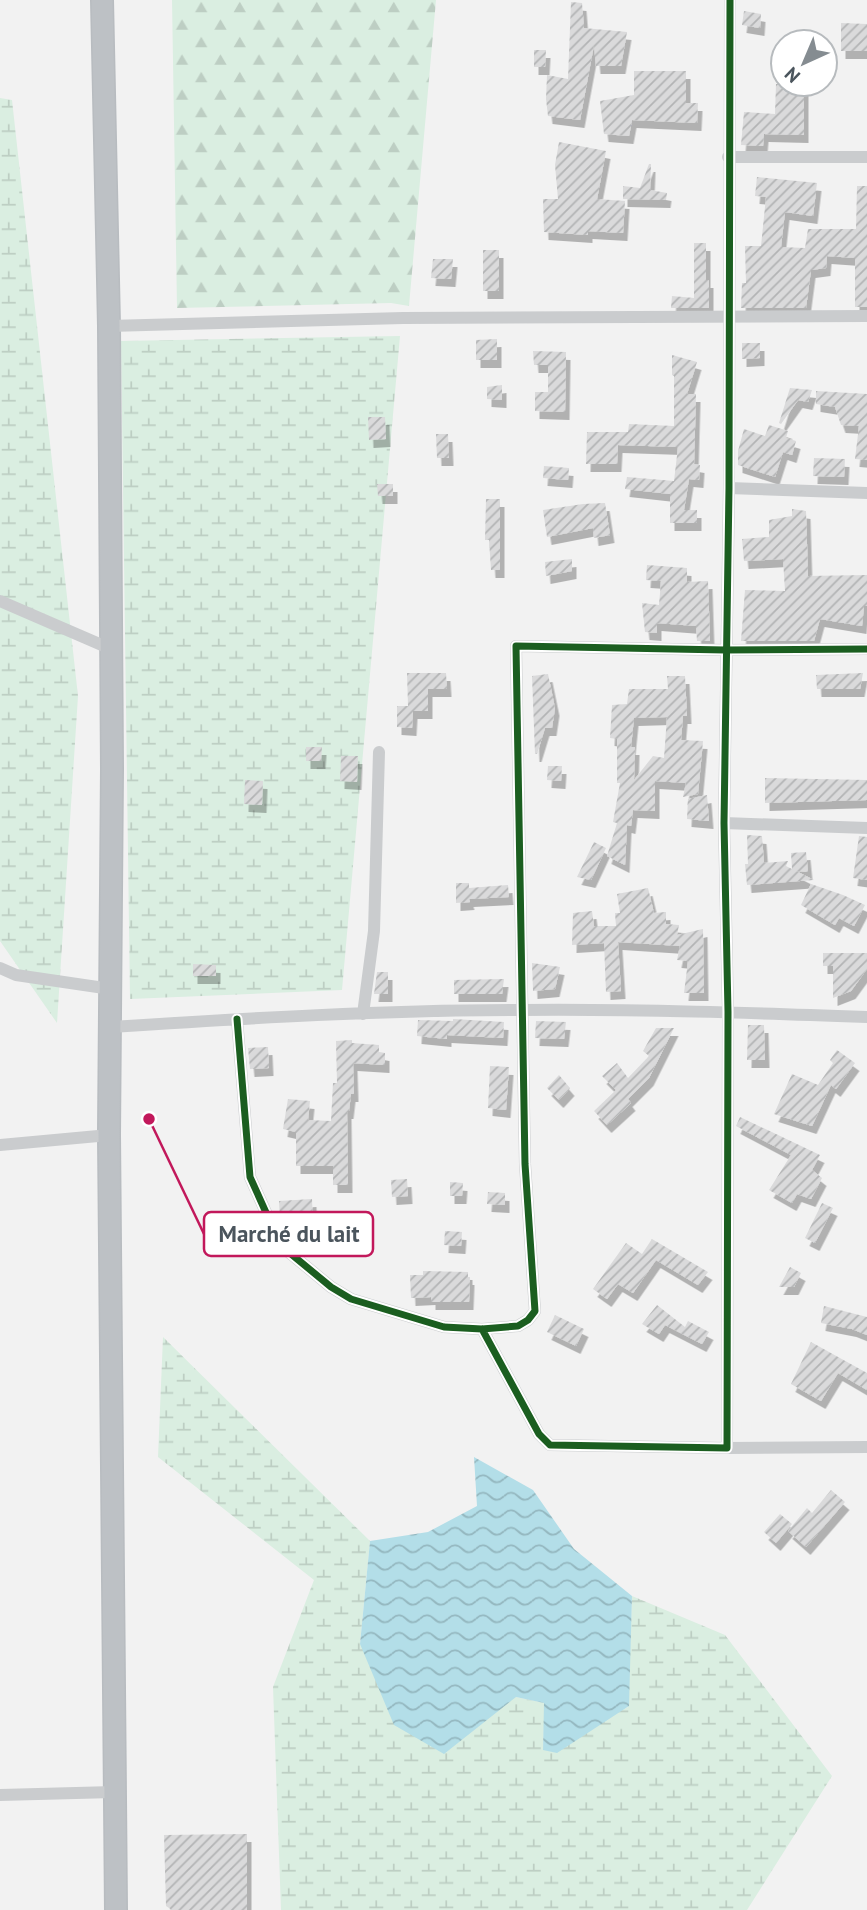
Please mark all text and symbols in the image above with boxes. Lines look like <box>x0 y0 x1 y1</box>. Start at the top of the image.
north arrow <box>769 28 839 98</box>
text: N <box>779 62 805 88</box>
callout: Marché du lait <box>204 1212 373 1256</box>
text: Marché du lait <box>219 1219 359 1248</box>

